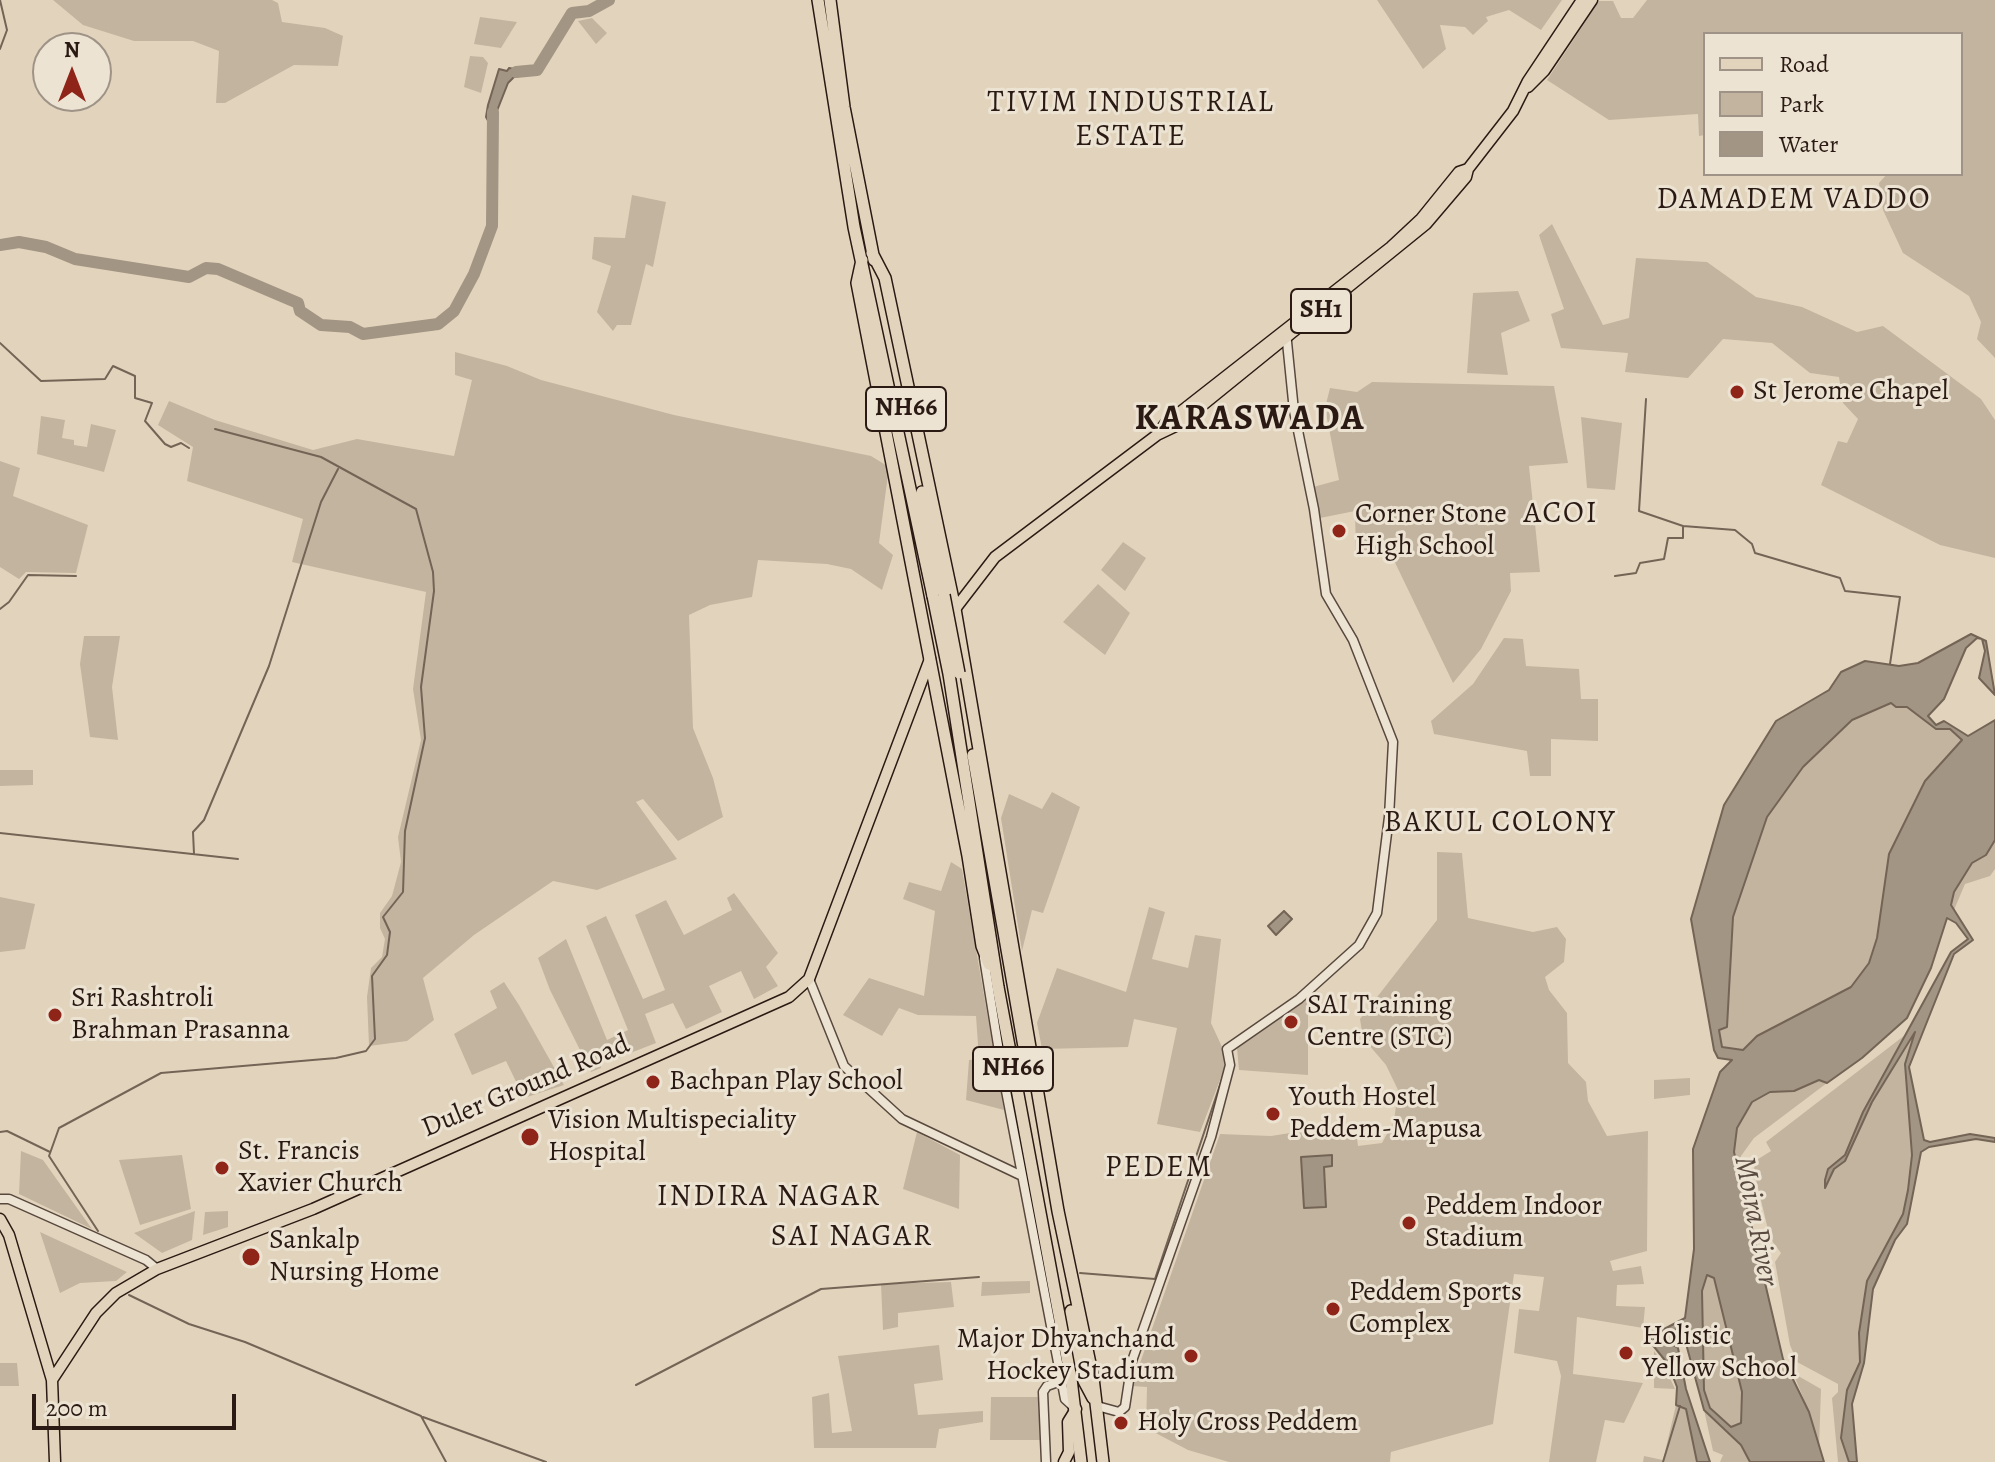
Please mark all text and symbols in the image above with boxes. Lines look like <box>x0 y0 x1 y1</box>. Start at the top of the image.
north arrow <box>32 32 112 112</box>
legend <box>1703 32 1963 176</box>
text: N <box>64 35 80 65</box>
text: Road <box>1779 48 1829 80</box>
district label: TIVIM INDUSTRIAL ESTATE <box>987 86 1275 156</box>
text: Park <box>1779 88 1824 120</box>
text: Water <box>1779 128 1839 160</box>
district label: DAMADEM VADDO <box>1657 183 1931 219</box>
road number: SH1 <box>1291 289 1351 333</box>
place label: St Jerome Chapel <box>1753 375 1949 409</box>
marker: St Jerome Chapel <box>1728 383 1746 401</box>
road number: NH66 <box>866 387 946 431</box>
district label: KARASWADA <box>1134 398 1366 442</box>
district label: ACOI <box>1523 497 1599 533</box>
place label: Corner Stone High School <box>1355 498 1507 564</box>
marker: Corner Stone High School <box>1330 522 1348 540</box>
district label: BAKUL COLONY <box>1384 806 1616 842</box>
place label: Sri Rashtroli Brahman Prasanna <box>71 982 290 1048</box>
place label: SAI Training Centre (STC) <box>1307 989 1452 1055</box>
marker: Sri Rashtroli Brahman Prasanna <box>46 1006 64 1024</box>
marker: SAI Training Centre (STC) <box>1282 1013 1300 1031</box>
street label: Duler Ground Road <box>417 1028 635 1146</box>
road number: NH66 <box>973 1047 1053 1091</box>
place label: Bachpan Play School <box>669 1065 903 1099</box>
marker: Bachpan Play School <box>644 1073 662 1091</box>
place label: Youth Hostel Peddem-Mapusa <box>1289 1081 1482 1147</box>
place label: Vision Multispeciality Hospital <box>548 1104 796 1170</box>
marker: Youth Hostel Peddem-Mapusa <box>1264 1105 1282 1123</box>
marker: Vision Multispeciality Hospital <box>519 1126 541 1148</box>
place label: St. Francis Xavier Church <box>238 1135 403 1201</box>
district label: PEDEM <box>1105 1151 1213 1187</box>
water label: Moira River <box>1725 1153 1785 1289</box>
marker: St. Francis Xavier Church <box>213 1159 231 1177</box>
district label: INDIRA NAGAR <box>657 1180 881 1216</box>
place label: Peddem Indoor Stadium <box>1425 1190 1602 1256</box>
marker: Peddem Indoor Stadium <box>1400 1214 1418 1232</box>
district label: SAI NAGAR <box>771 1220 933 1256</box>
place label: Sankalp Nursing Home <box>269 1224 439 1290</box>
marker: Sankalp Nursing Home <box>240 1246 262 1268</box>
place label: Peddem Sports Complex <box>1349 1276 1522 1342</box>
marker: Peddem Sports Complex <box>1324 1300 1342 1318</box>
place label: Holistic Yellow School <box>1642 1320 1797 1386</box>
place label: Major Dhyanchand Hockey Stadium <box>957 1323 1175 1389</box>
marker: Holistic Yellow School <box>1617 1344 1635 1362</box>
marker: Major Dhyanchand Hockey Stadium <box>1182 1347 1200 1365</box>
scale bar <box>36 1378 240 1428</box>
text: 200 m <box>46 1392 108 1424</box>
place label: Holy Cross Peddem <box>1137 1406 1358 1440</box>
marker: Holy Cross Peddem <box>1112 1414 1130 1432</box>

